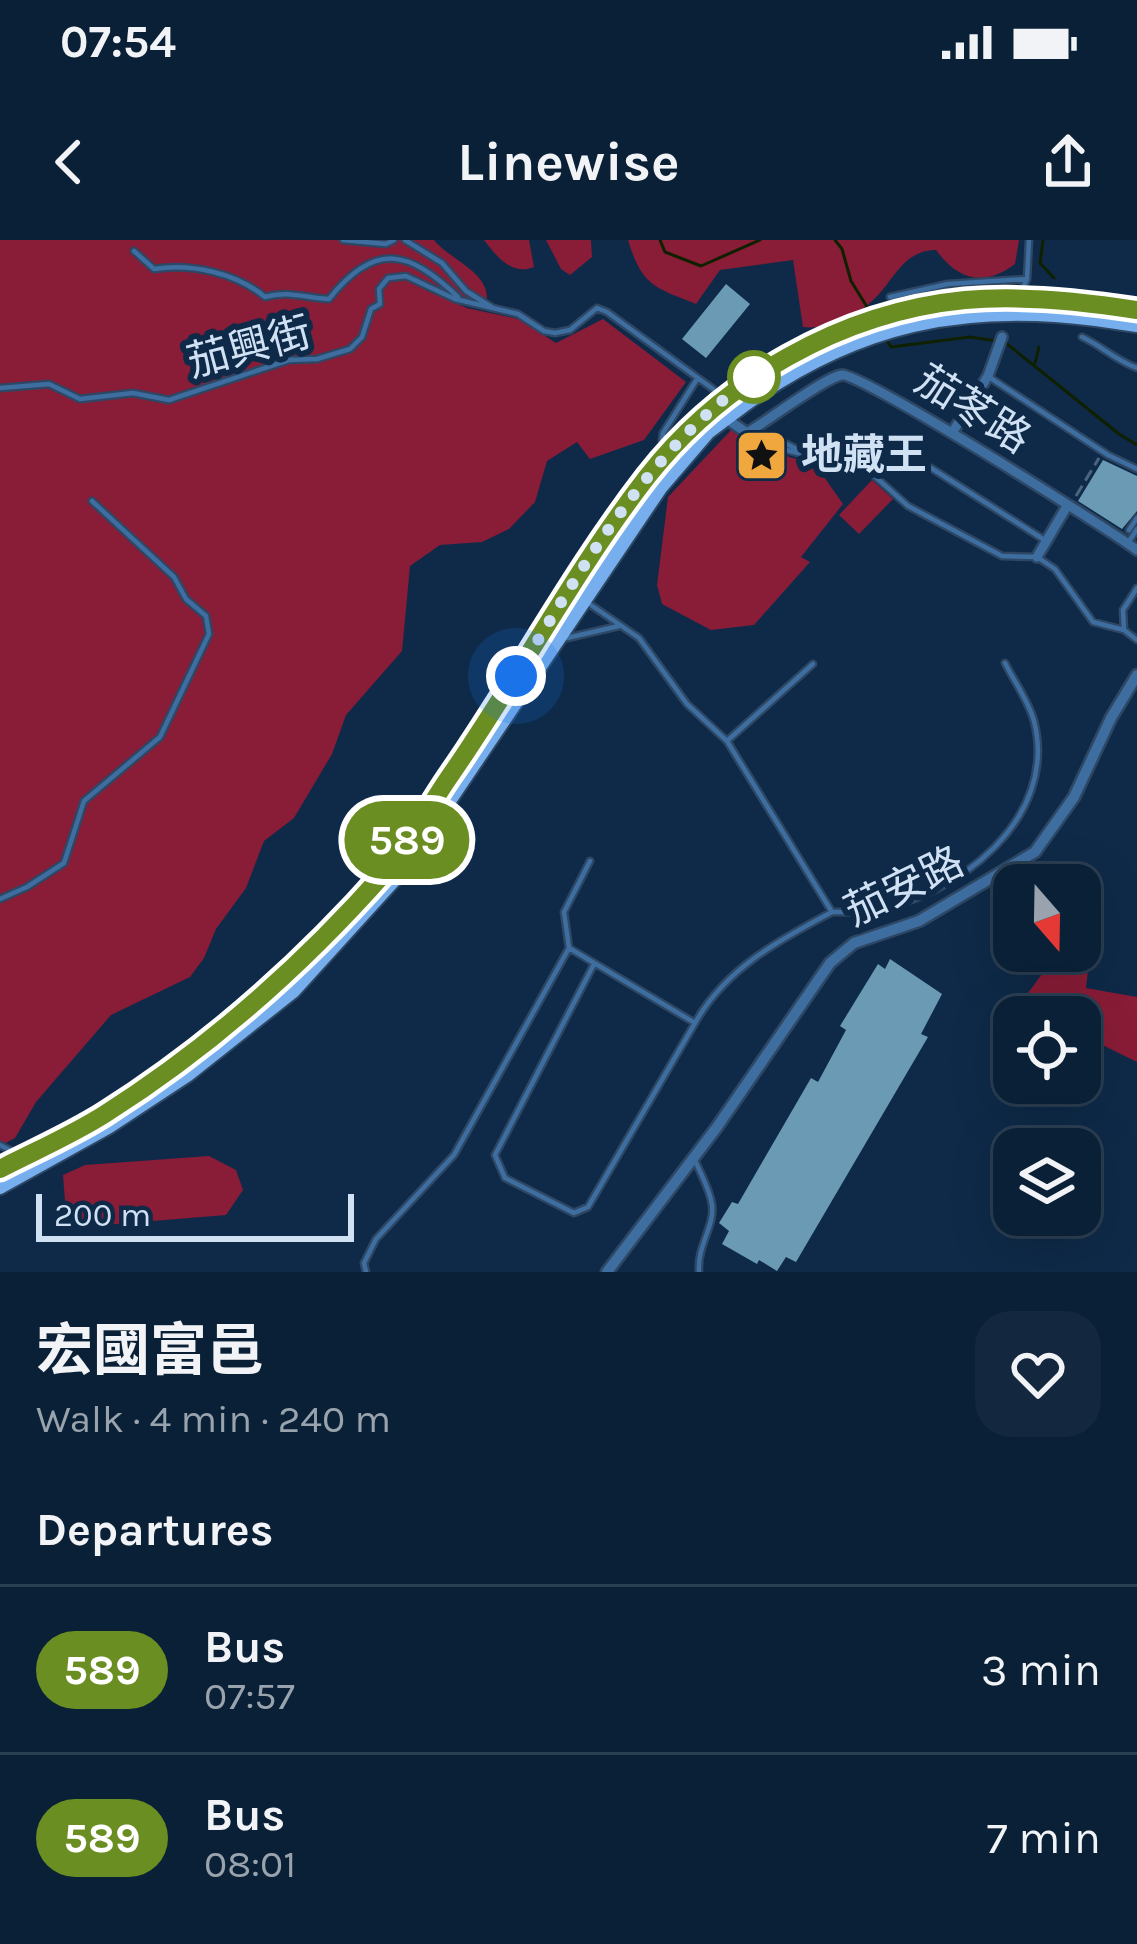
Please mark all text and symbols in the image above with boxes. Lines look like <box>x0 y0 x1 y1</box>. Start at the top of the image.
text: 07:54 <box>60 16 176 68</box>
icon: back <box>36 129 102 195</box>
icon: share <box>1035 129 1101 195</box>
text: Linewise <box>457 130 680 194</box>
street label: 茄興街 <box>182 307 316 387</box>
unlabelled marker <box>729 352 779 402</box>
street label: 茄苳路 <box>906 354 1040 464</box>
place icon: 地藏王 <box>734 427 790 483</box>
place label: 地藏王 <box>801 430 927 480</box>
your location <box>486 646 546 706</box>
line badge: 589 <box>338 801 476 879</box>
text: 589 <box>368 815 446 865</box>
street label: 茄安路 <box>836 836 972 936</box>
north arrow <box>993 864 1101 972</box>
map controls <box>993 864 1101 1236</box>
button: locate <box>993 996 1101 1104</box>
button: layers <box>993 1128 1101 1236</box>
scale bar <box>36 1188 354 1241</box>
text: 200 m <box>54 1196 151 1234</box>
button: heart <box>975 1311 1101 1437</box>
text: 宏國富邑 <box>36 1318 264 1384</box>
text: Walk · 4 min · 240 m <box>36 1396 391 1442</box>
text: Departures <box>36 1504 273 1556</box>
text: Bus <box>204 1621 285 1673</box>
text: 3 min <box>981 1644 1101 1696</box>
text: 589 <box>63 1645 141 1695</box>
text: 07:57 <box>204 1673 295 1719</box>
text: Bus <box>204 1789 285 1841</box>
text: 7 min <box>987 1812 1101 1864</box>
text: 589 <box>63 1813 141 1863</box>
text: 08:01 <box>204 1841 296 1887</box>

